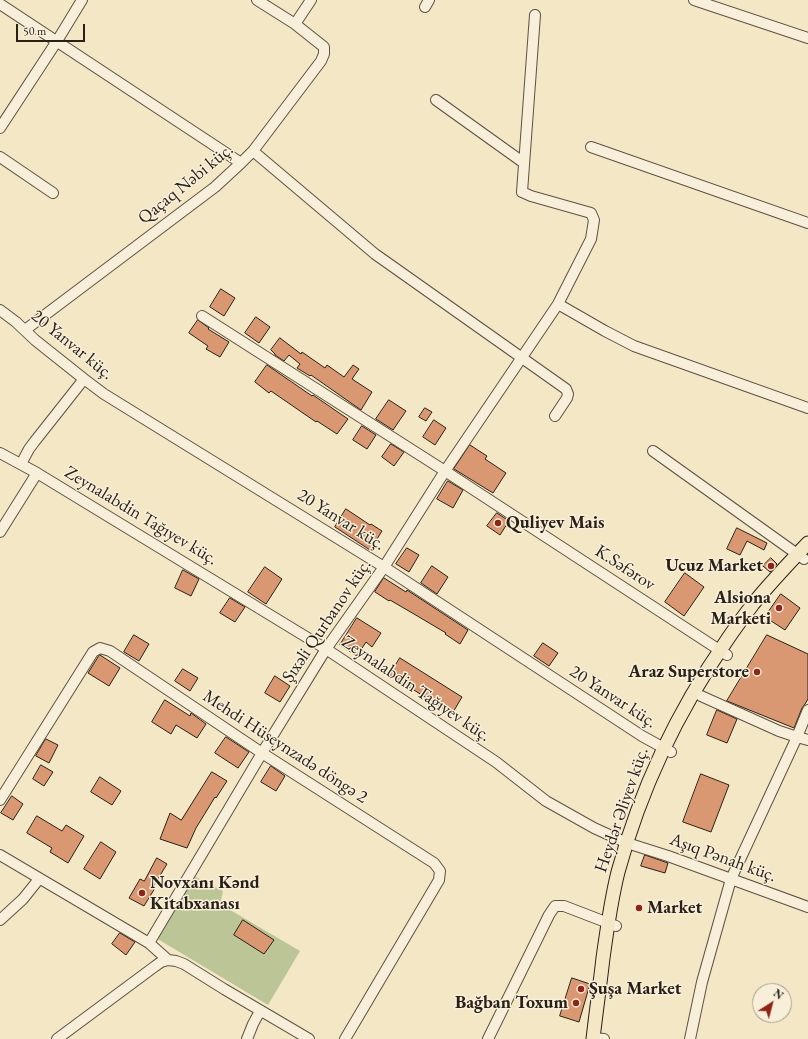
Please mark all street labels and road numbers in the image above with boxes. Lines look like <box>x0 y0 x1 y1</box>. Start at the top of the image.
street label: Qaçaq Nəbi küç. <box>134 139 238 229</box>
street label: 20 Yanvar küç. <box>27 305 117 385</box>
street label: Zeynalabdin Tağıyev küç. <box>61 462 221 570</box>
street label: 20 Yanvar küç. <box>293 484 389 556</box>
street label: K.Səfərov <box>591 541 659 595</box>
street label: Şıxəli Qurbanov küç. <box>278 555 376 687</box>
street label: Zeynalabdin Tağıyev küç. <box>338 631 494 747</box>
street label: 20 Yanvar küç. <box>565 661 661 733</box>
street label: Mehdi Hüseynzadə döngə 2 <box>198 686 372 808</box>
street label: Heydər Əliyev küç. <box>590 744 654 876</box>
street label: Aşıq Pənah küç. <box>667 829 779 887</box>

